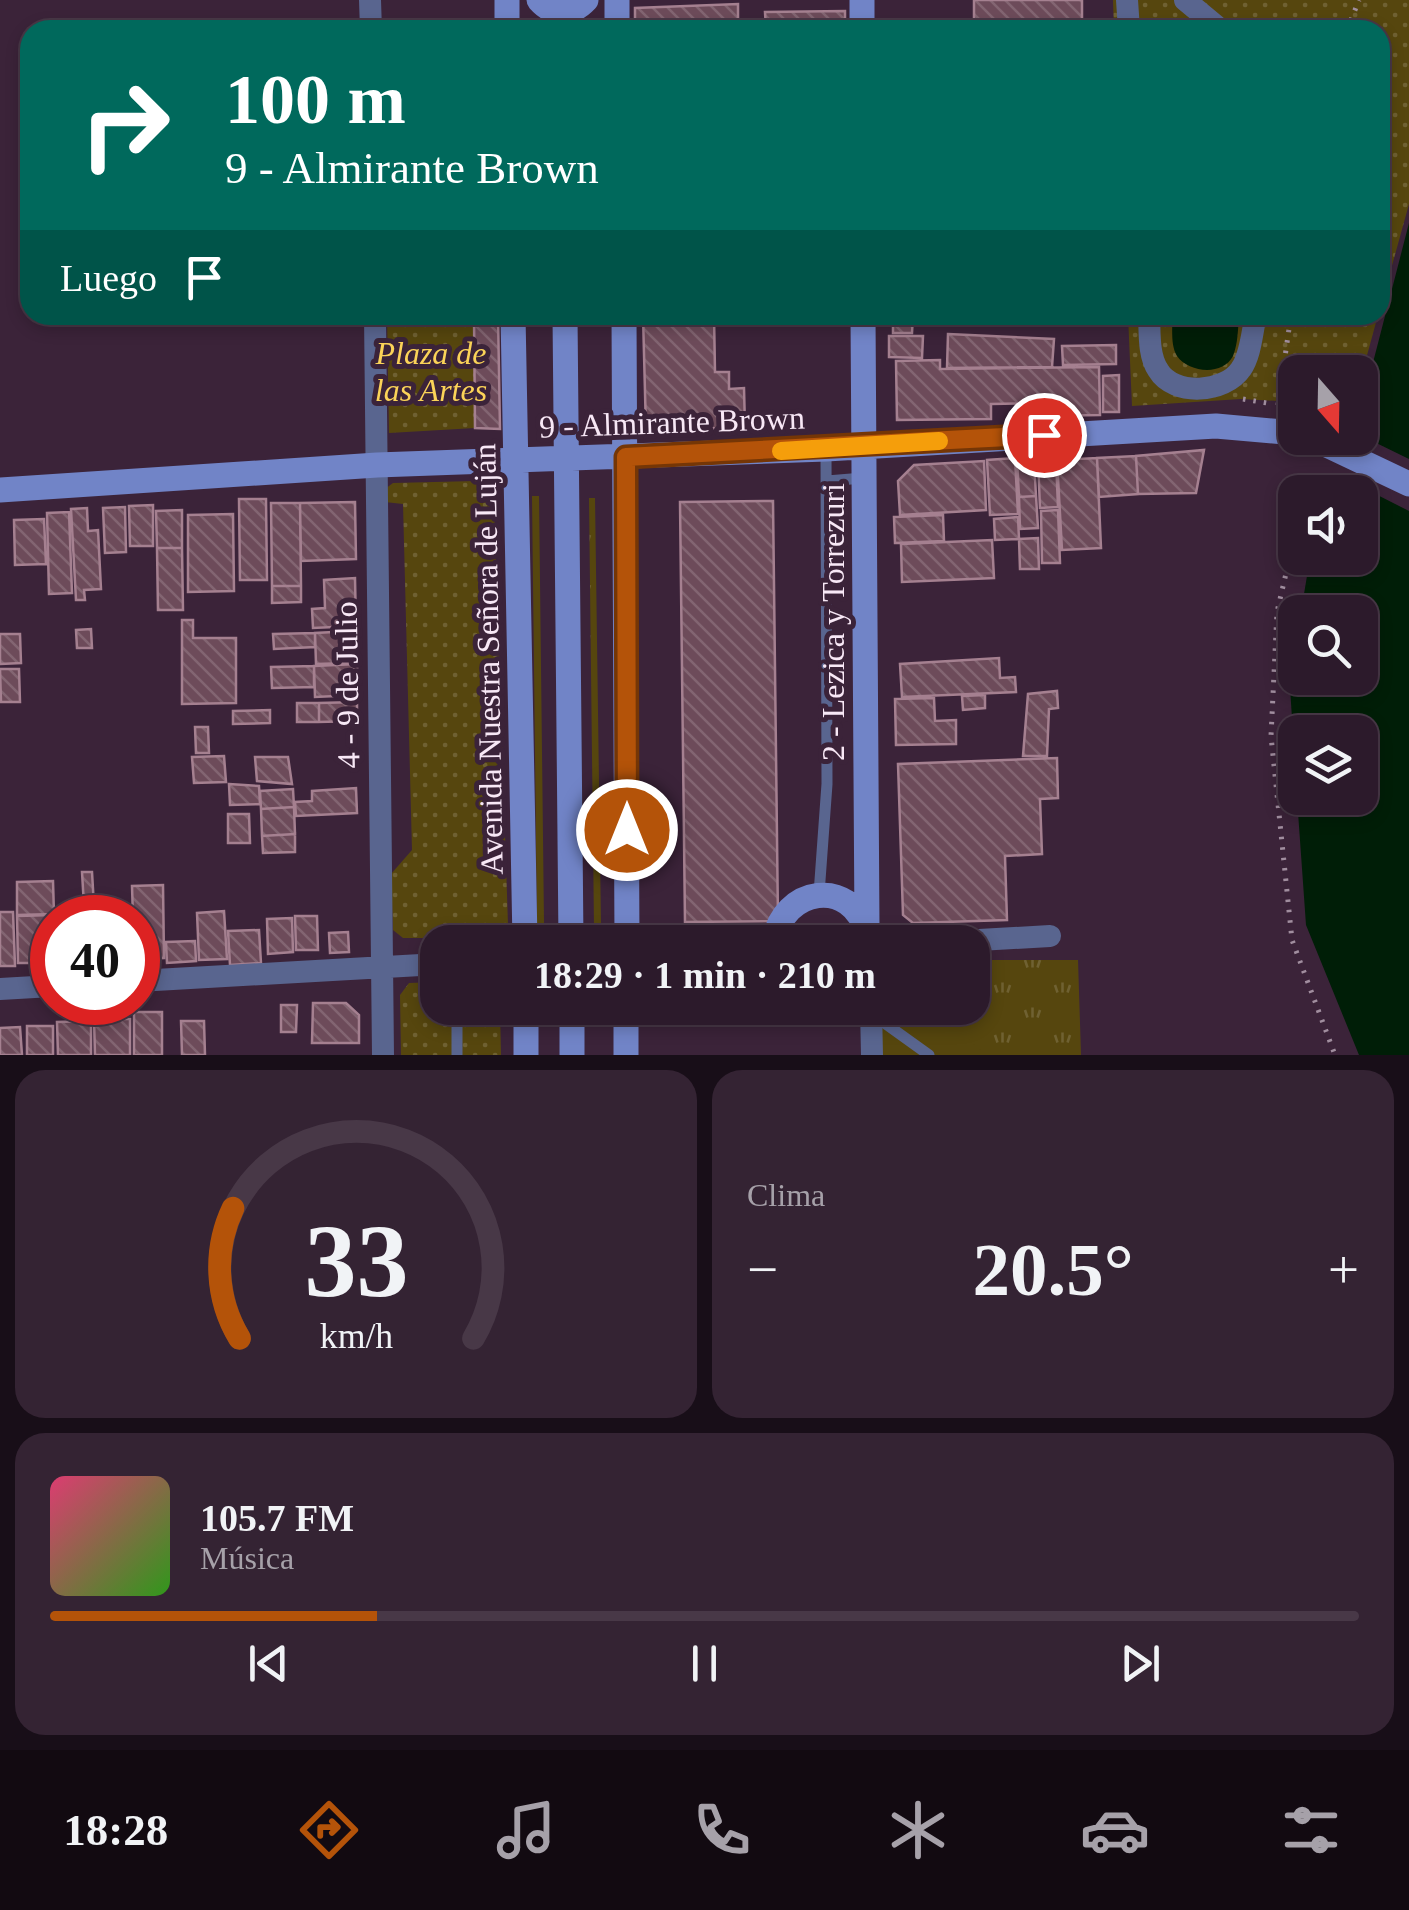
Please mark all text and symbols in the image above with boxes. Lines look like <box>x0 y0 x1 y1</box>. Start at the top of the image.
icon: right <box>60 60 190 190</box>
text: 100 m <box>225 61 406 138</box>
text: 9 - Almirante Brown <box>225 143 599 193</box>
icon: arrive <box>177 250 232 305</box>
text: Luego <box>60 257 157 299</box>
park label: Plaza de las Artes <box>374 335 487 408</box>
north arrow <box>1278 355 1378 455</box>
map controls <box>1278 355 1378 815</box>
pin <box>1002 393 1087 478</box>
street label: 9 - Almirante Brown <box>539 399 805 445</box>
icon: arrive <box>1017 408 1072 463</box>
street label: Avenida Nuestra Señora de Luján <box>466 443 510 875</box>
button: sound <box>1278 475 1378 575</box>
street label: 2 - Lezica y Torrezuri <box>815 483 851 761</box>
button: search <box>1278 595 1378 695</box>
street label: 4 - 9 de Julio <box>328 601 366 769</box>
button: layers <box>1278 715 1378 815</box>
position arrow <box>575 778 679 882</box>
speed limit sign: 40 <box>30 895 160 1025</box>
text: 18:29 · 1 min · 210 m <box>534 954 876 996</box>
text: Clima <box>747 1177 825 1213</box>
text: 33 <box>304 1203 408 1318</box>
text: 20.5° <box>972 1228 1134 1311</box>
text: − <box>747 1239 778 1300</box>
text: + <box>1328 1239 1359 1300</box>
text: km/h <box>319 1316 393 1356</box>
text: 105.7 FM <box>200 1497 354 1539</box>
text: Música <box>200 1540 294 1576</box>
icon: previous <box>241 1636 296 1691</box>
icon: pause <box>677 1636 732 1691</box>
icon: next <box>1113 1636 1168 1691</box>
icon: directions <box>294 1795 364 1865</box>
icon: music <box>491 1795 561 1865</box>
icon: phone <box>687 1795 757 1865</box>
icon: climate <box>883 1795 953 1865</box>
icon: car <box>1080 1795 1150 1865</box>
icon: filters <box>1276 1795 1346 1865</box>
text: 18:28 <box>63 1805 168 1855</box>

